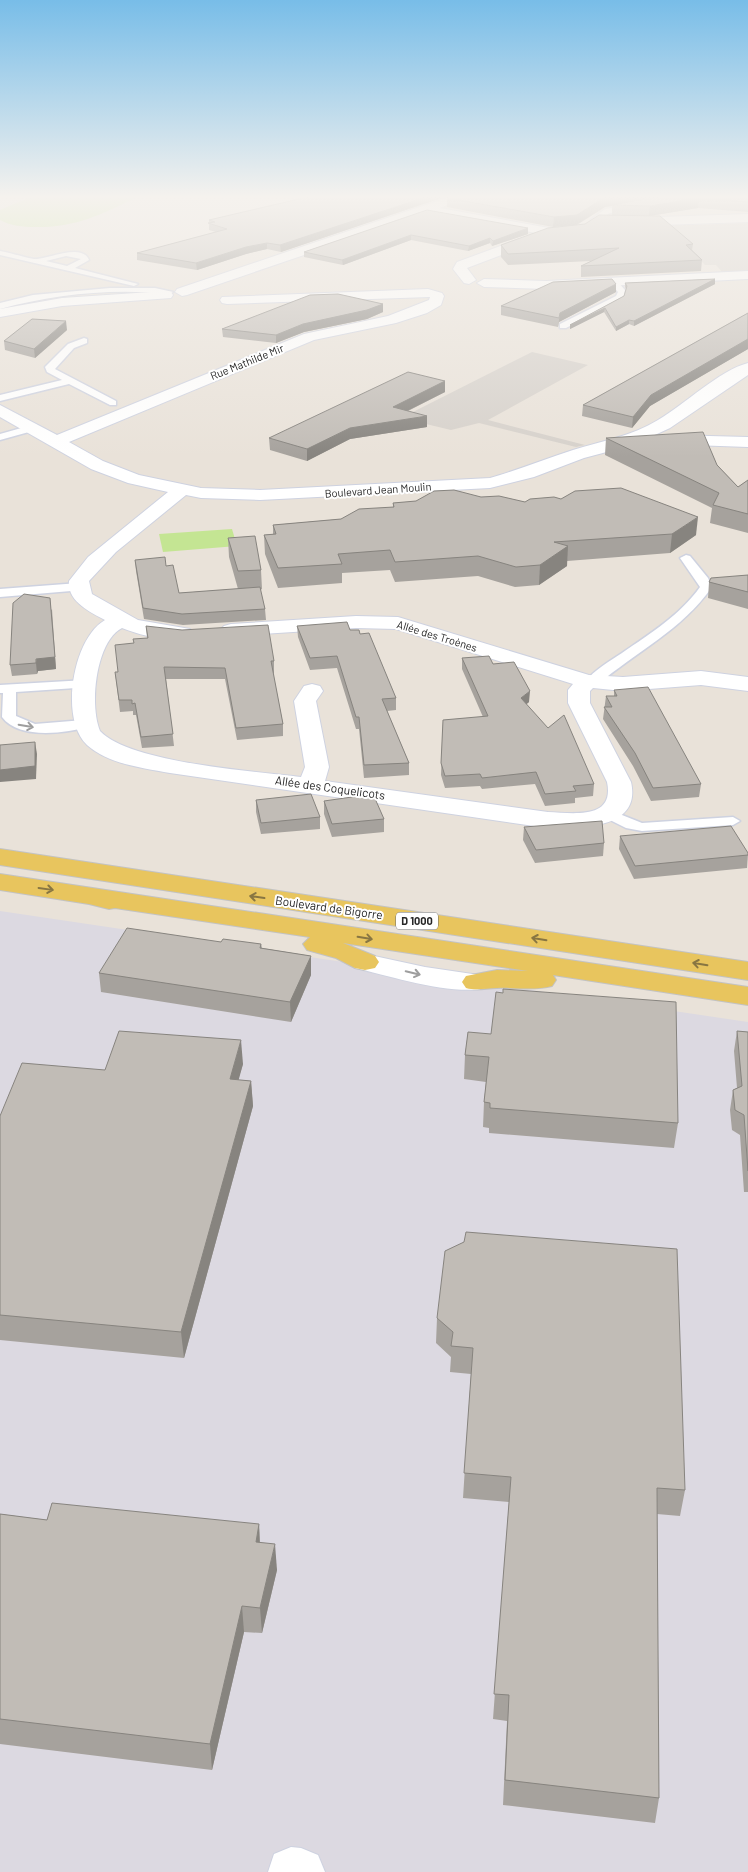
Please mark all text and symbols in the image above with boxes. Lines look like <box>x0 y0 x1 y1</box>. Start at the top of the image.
street label: Rue Mathilde Mir <box>208 341 285 382</box>
street label: Boulevard Jean Moulin <box>324 479 432 500</box>
street label: Allée des Troènes <box>395 617 479 654</box>
one-way arrow <box>18 721 34 731</box>
street label: Allée des Coquelicots <box>274 772 386 802</box>
one-way arrow <box>38 884 54 894</box>
one-way arrow <box>250 892 266 902</box>
street label: Boulevard de Bigorre <box>274 893 384 921</box>
road number: D 1000 <box>396 912 438 929</box>
one-way arrow <box>357 933 373 943</box>
one-way arrow <box>531 934 547 944</box>
one-way arrow <box>692 958 708 968</box>
one-way arrow <box>404 969 420 978</box>

